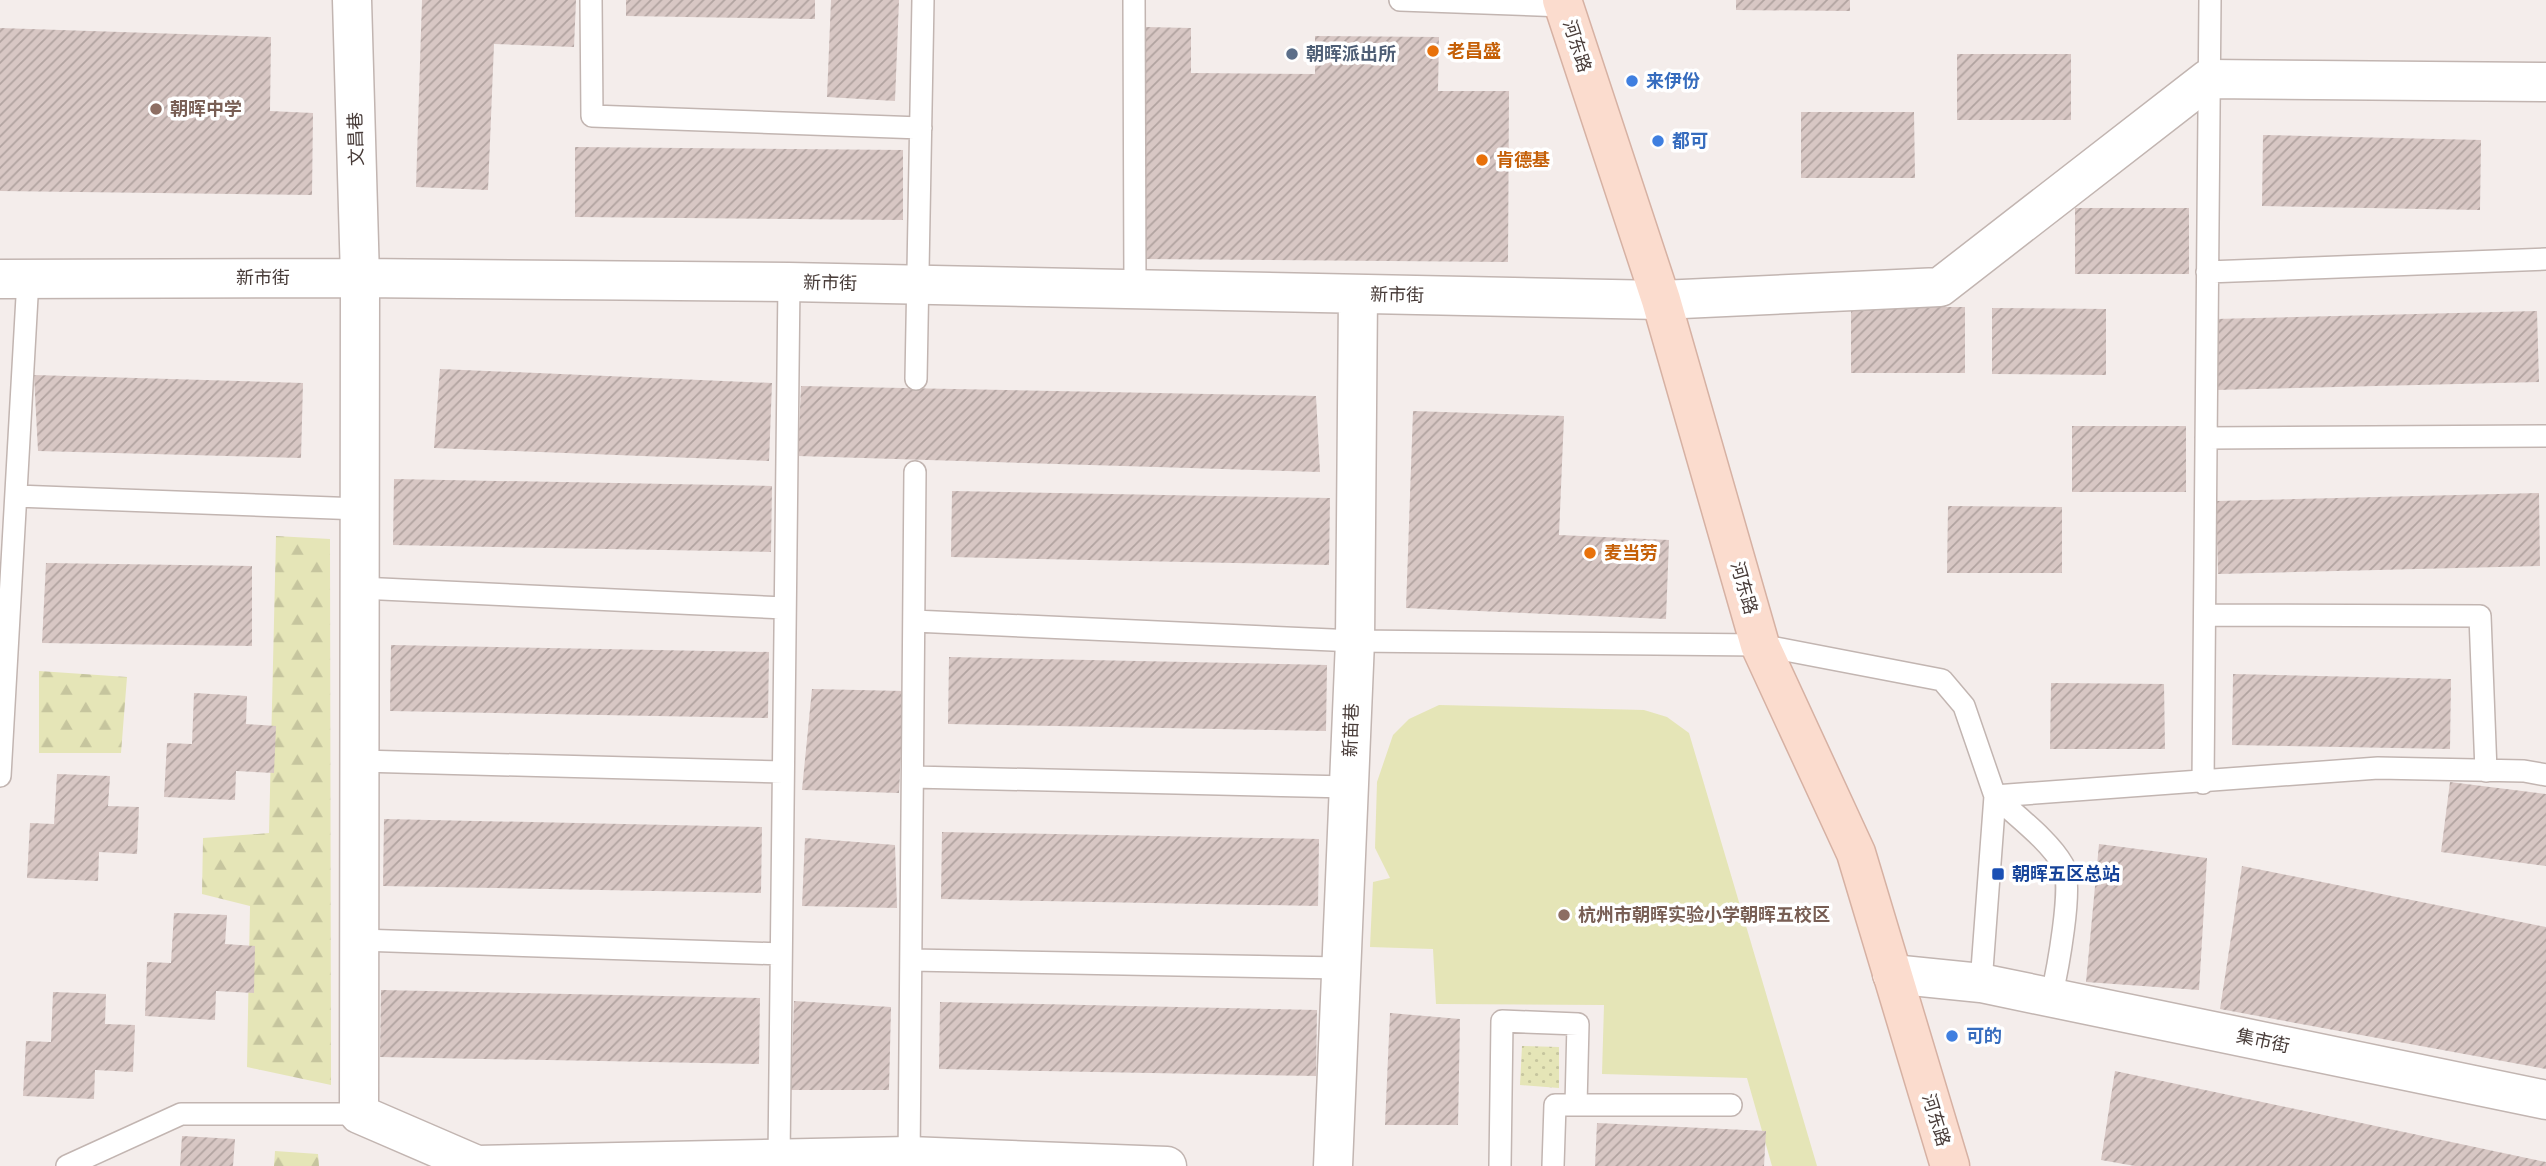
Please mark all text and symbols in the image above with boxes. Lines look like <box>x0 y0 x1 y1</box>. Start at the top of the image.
street label: 河东路 <box>1558 17 1596 75</box>
place label: 老昌盛 <box>1447 40 1501 62</box>
place label: 朝晖派出所 <box>1306 43 1396 65</box>
marker: 老昌盛 <box>1425 43 1441 59</box>
marker: 朝晖派出所 <box>1284 46 1300 62</box>
place label: 来伊份 <box>1646 70 1700 92</box>
marker: 来伊份 <box>1624 73 1640 89</box>
place label: 朝晖中学 <box>170 98 242 120</box>
marker: 朝晖中学 <box>148 101 164 117</box>
street label: 文昌巷 <box>344 112 368 166</box>
place label: 都可 <box>1672 130 1708 152</box>
marker: 都可 <box>1650 133 1666 149</box>
place label: 肯德基 <box>1496 149 1550 171</box>
marker: 肯德基 <box>1474 152 1490 168</box>
street label: 新市街 <box>236 267 290 289</box>
street label: 新市街 <box>803 272 857 294</box>
street label: 新市街 <box>1370 284 1424 306</box>
place label: 麦当劳 <box>1604 542 1658 564</box>
marker: 麦当劳 <box>1582 545 1598 561</box>
street label: 河东路 <box>1726 559 1762 617</box>
street label: 新苗巷 <box>1339 703 1363 757</box>
place label: 朝晖五区总站 <box>2012 863 2120 885</box>
marker: 朝晖五区总站 <box>1990 866 2006 882</box>
place label: 杭州市朝晖实验小学朝晖五校区 <box>1578 904 1830 926</box>
marker: 杭州市朝晖实验小学朝晖五校区 <box>1556 907 1572 923</box>
place label: 可的 <box>1966 1025 2002 1047</box>
street label: 集市街 <box>2234 1025 2292 1057</box>
marker: 可的 <box>1944 1028 1960 1044</box>
street label: 河东路 <box>1918 1091 1954 1149</box>

